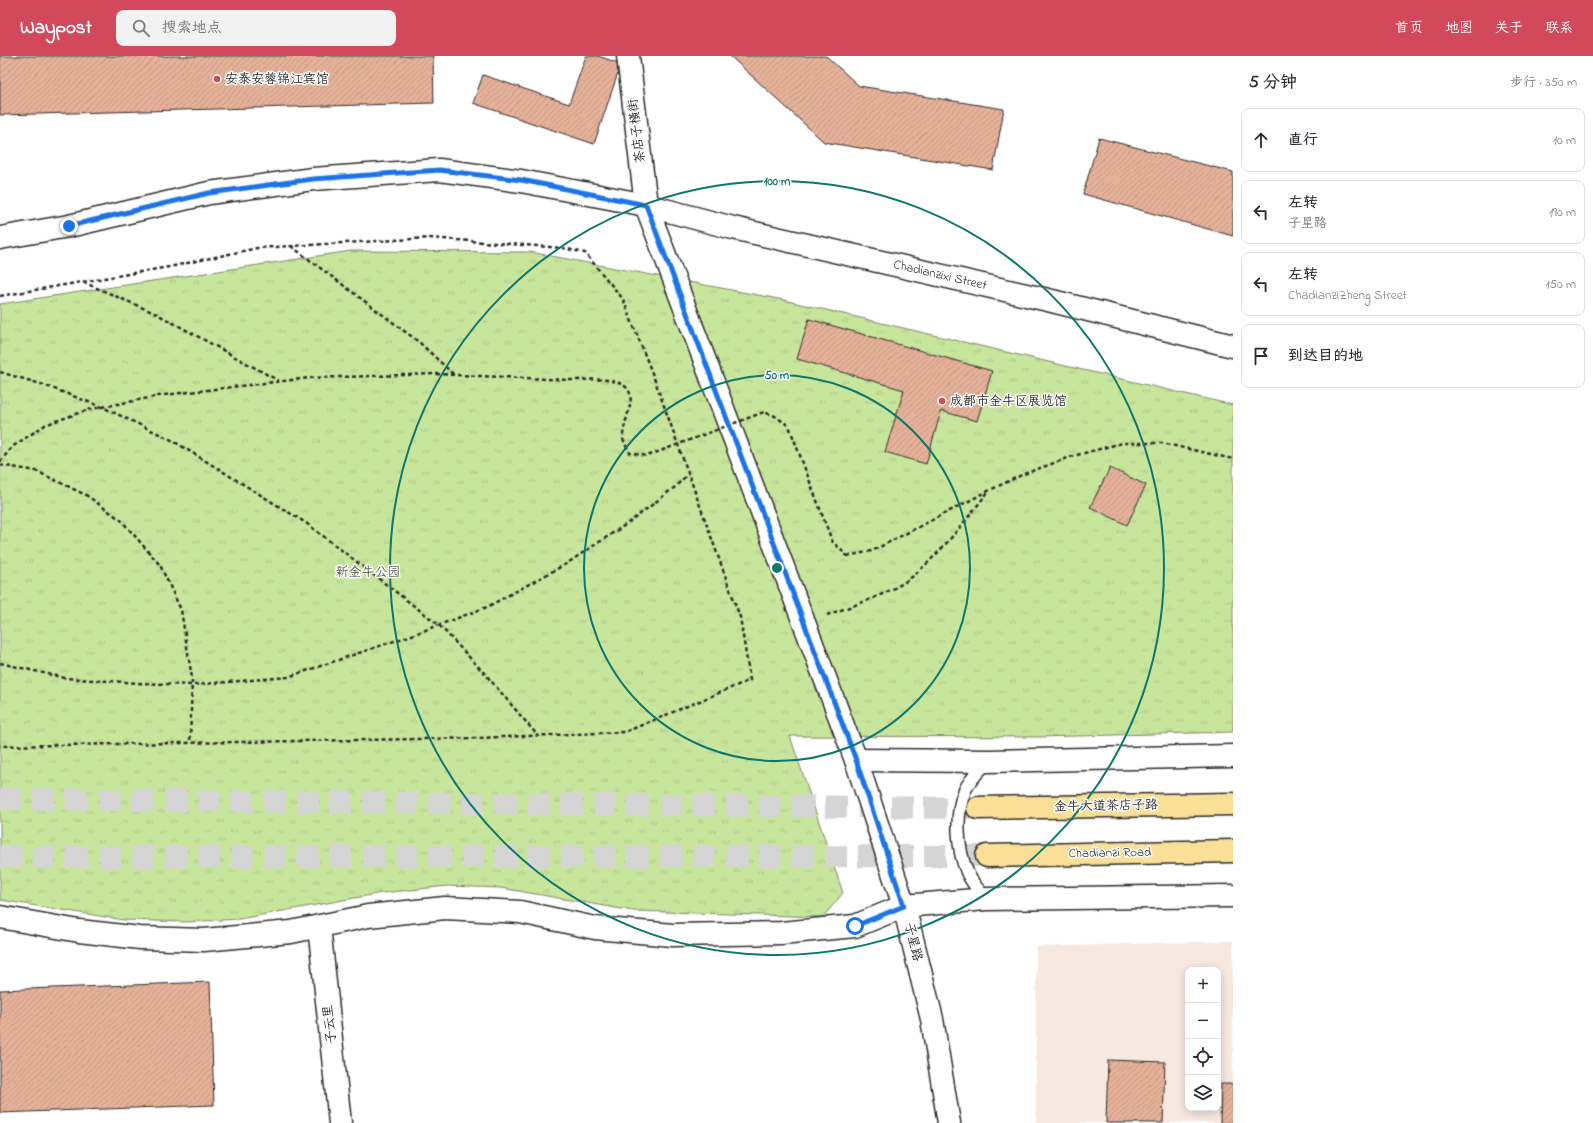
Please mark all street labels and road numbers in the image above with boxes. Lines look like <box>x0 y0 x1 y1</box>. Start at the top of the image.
street label: 茶店子横街 <box>624 98 650 164</box>
street label: Chadianzixi Street <box>891 255 989 295</box>
street label: 金牛大道茶店子路 <box>1054 796 1158 816</box>
street label: Chadianzi Road <box>1068 843 1152 863</box>
street label: 子星路 <box>899 921 927 963</box>
street label: 子云里 <box>319 1004 341 1044</box>

